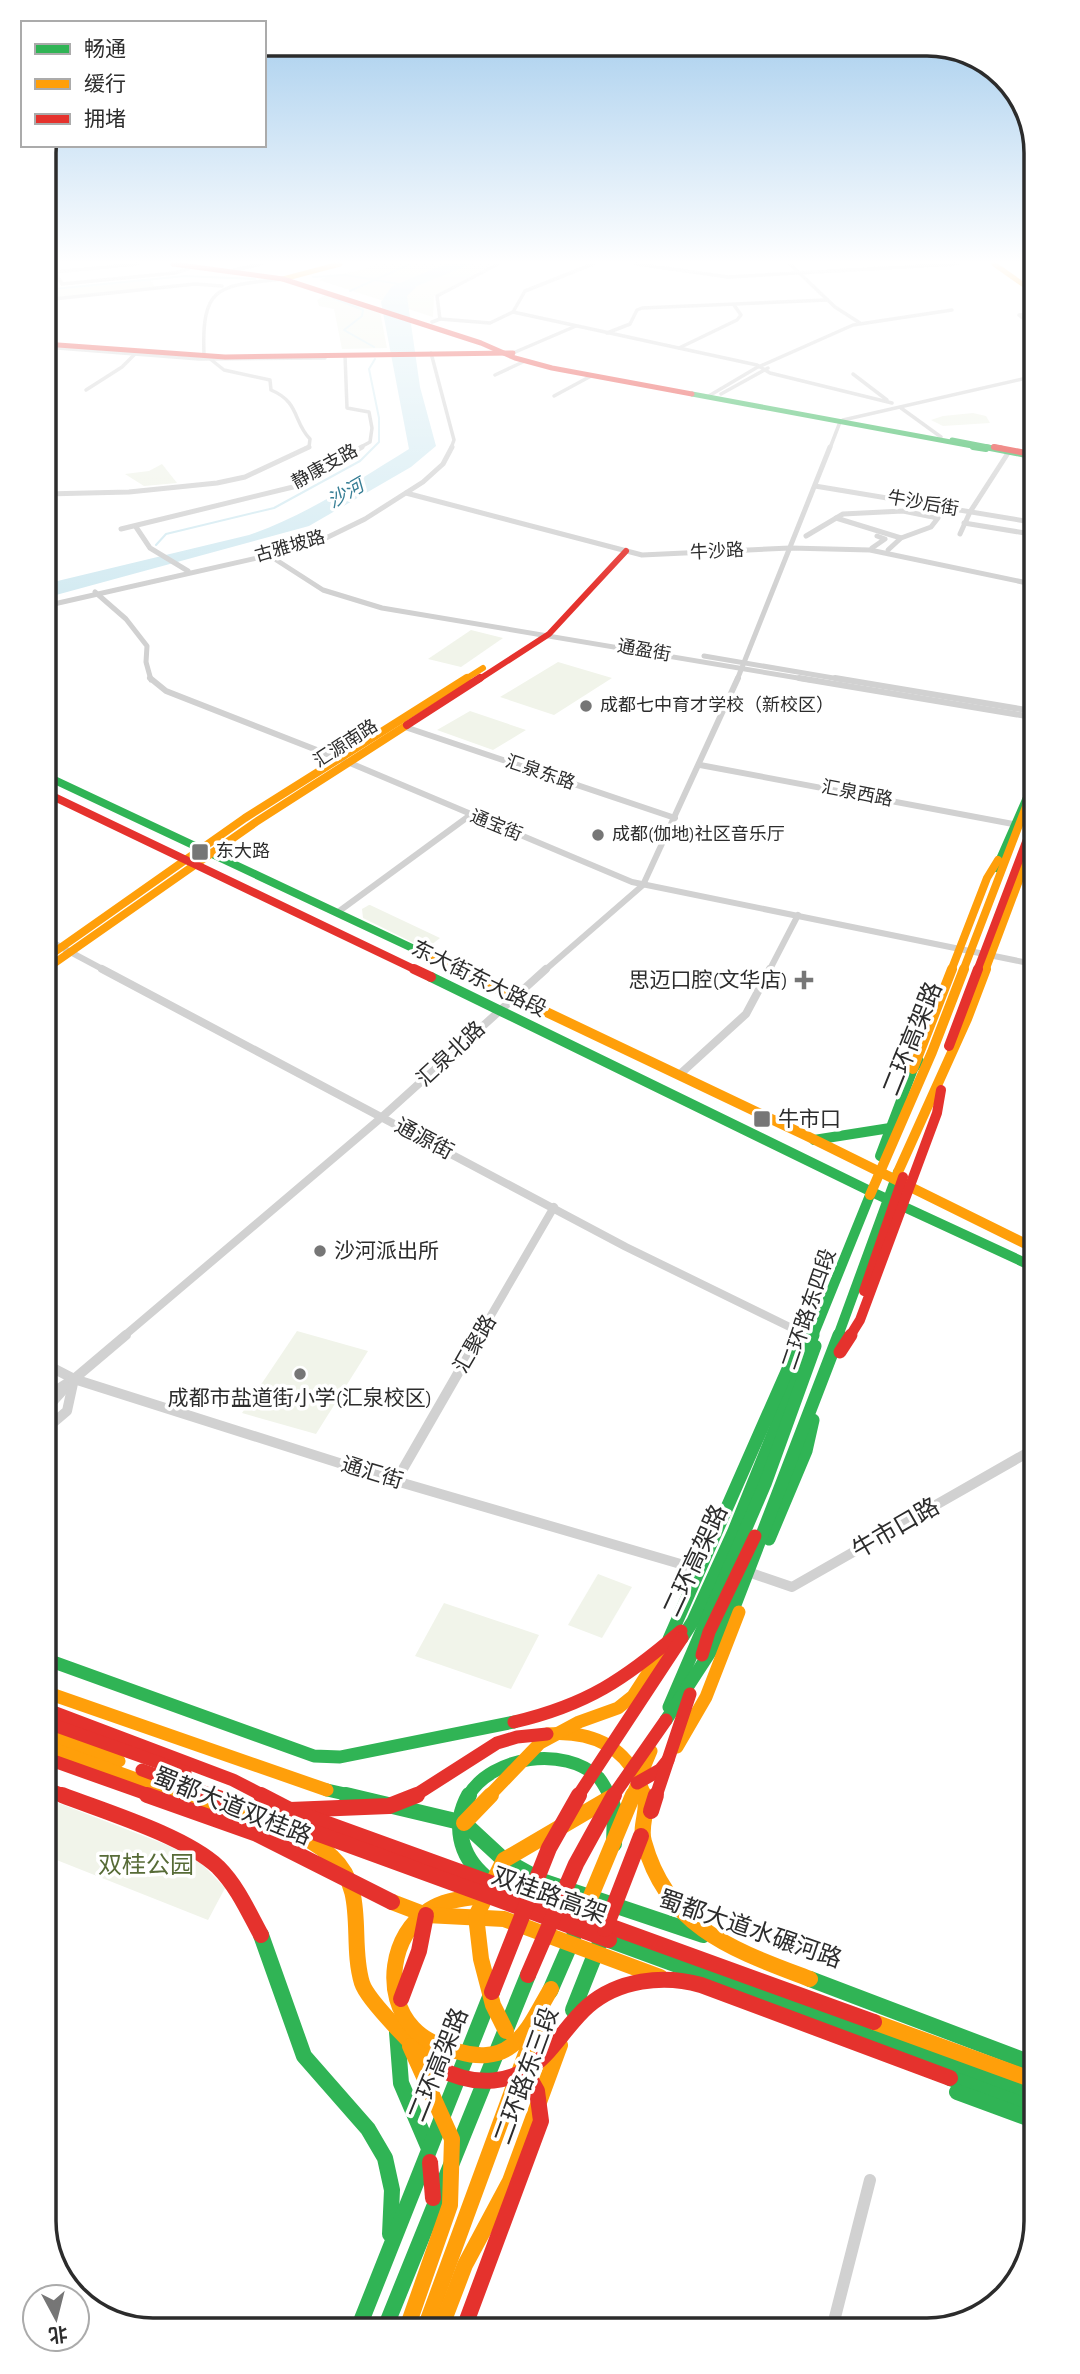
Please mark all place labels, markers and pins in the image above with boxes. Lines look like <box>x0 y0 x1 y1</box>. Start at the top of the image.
place label: 成都七中育才学校（新校区） <box>600 695 834 715</box>
marker: 成都七中育才学校（新校区） <box>578 698 594 714</box>
place label: 成都(伽地)社区音乐厅 <box>612 824 785 844</box>
marker: 成都(伽地)社区音乐厅 <box>590 827 606 843</box>
place label: 东大路 <box>216 841 270 861</box>
marker: 东大路 <box>190 842 210 862</box>
place label: 思迈口腔(文华店) <box>629 969 788 991</box>
marker: 思迈口腔(文华店) <box>794 970 814 990</box>
place label: 牛市口 <box>778 1108 841 1130</box>
marker: 牛市口 <box>752 1109 772 1129</box>
place label: 沙河派出所 <box>334 1240 439 1262</box>
marker: 沙河派出所 <box>312 1243 328 1259</box>
marker: 成都市盐道街小学(汇泉校区) <box>292 1366 308 1382</box>
place label: 成都市盐道街小学(汇泉校区) <box>168 1387 432 1409</box>

